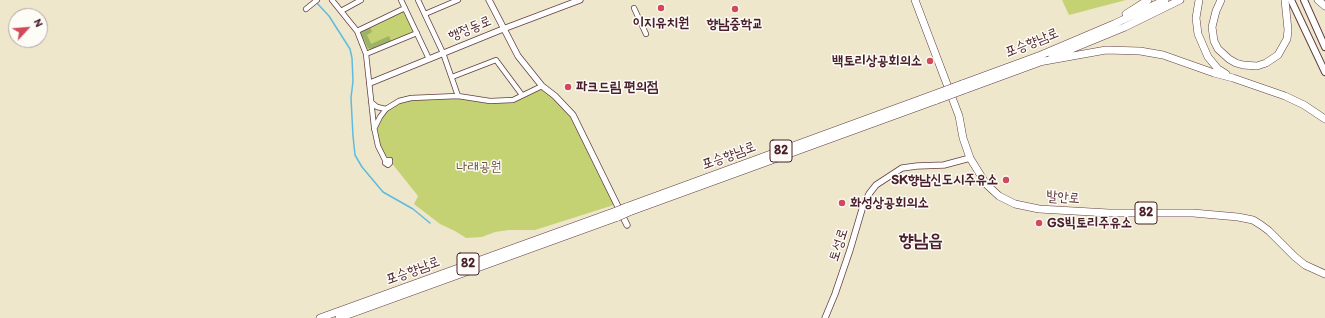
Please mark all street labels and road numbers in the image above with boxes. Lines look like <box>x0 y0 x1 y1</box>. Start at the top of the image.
street label: 행정동로 <box>446 13 494 45</box>
street label: 포승향남로 <box>1003 25 1061 61</box>
street label: 포승향남로 <box>700 138 758 174</box>
road number: 82 <box>770 140 792 162</box>
street label: 발안로 <box>1046 188 1080 208</box>
road number: 82 <box>1135 202 1157 224</box>
street label: 토성로 <box>826 226 852 264</box>
street label: 포승향남로 <box>384 253 442 289</box>
road number: 82 <box>457 253 479 275</box>

